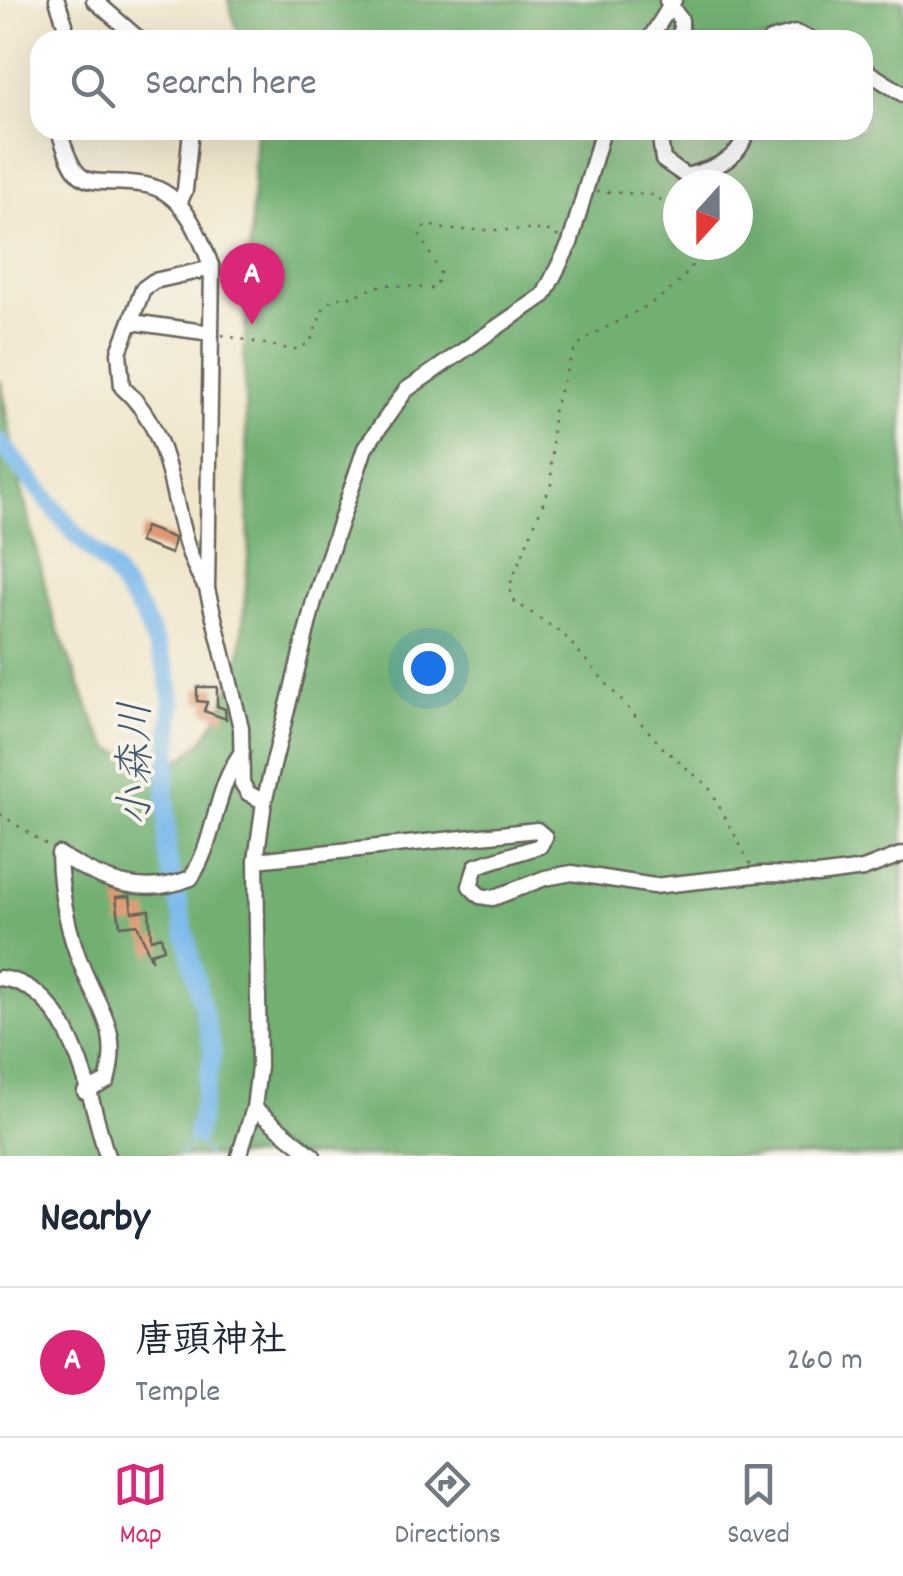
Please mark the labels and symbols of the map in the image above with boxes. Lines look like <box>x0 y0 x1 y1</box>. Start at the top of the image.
north arrow <box>663 170 753 260</box>
pin: A <box>220 242 284 325</box>
your location <box>403 643 454 694</box>
water label: 小森川 <box>110 701 170 827</box>

